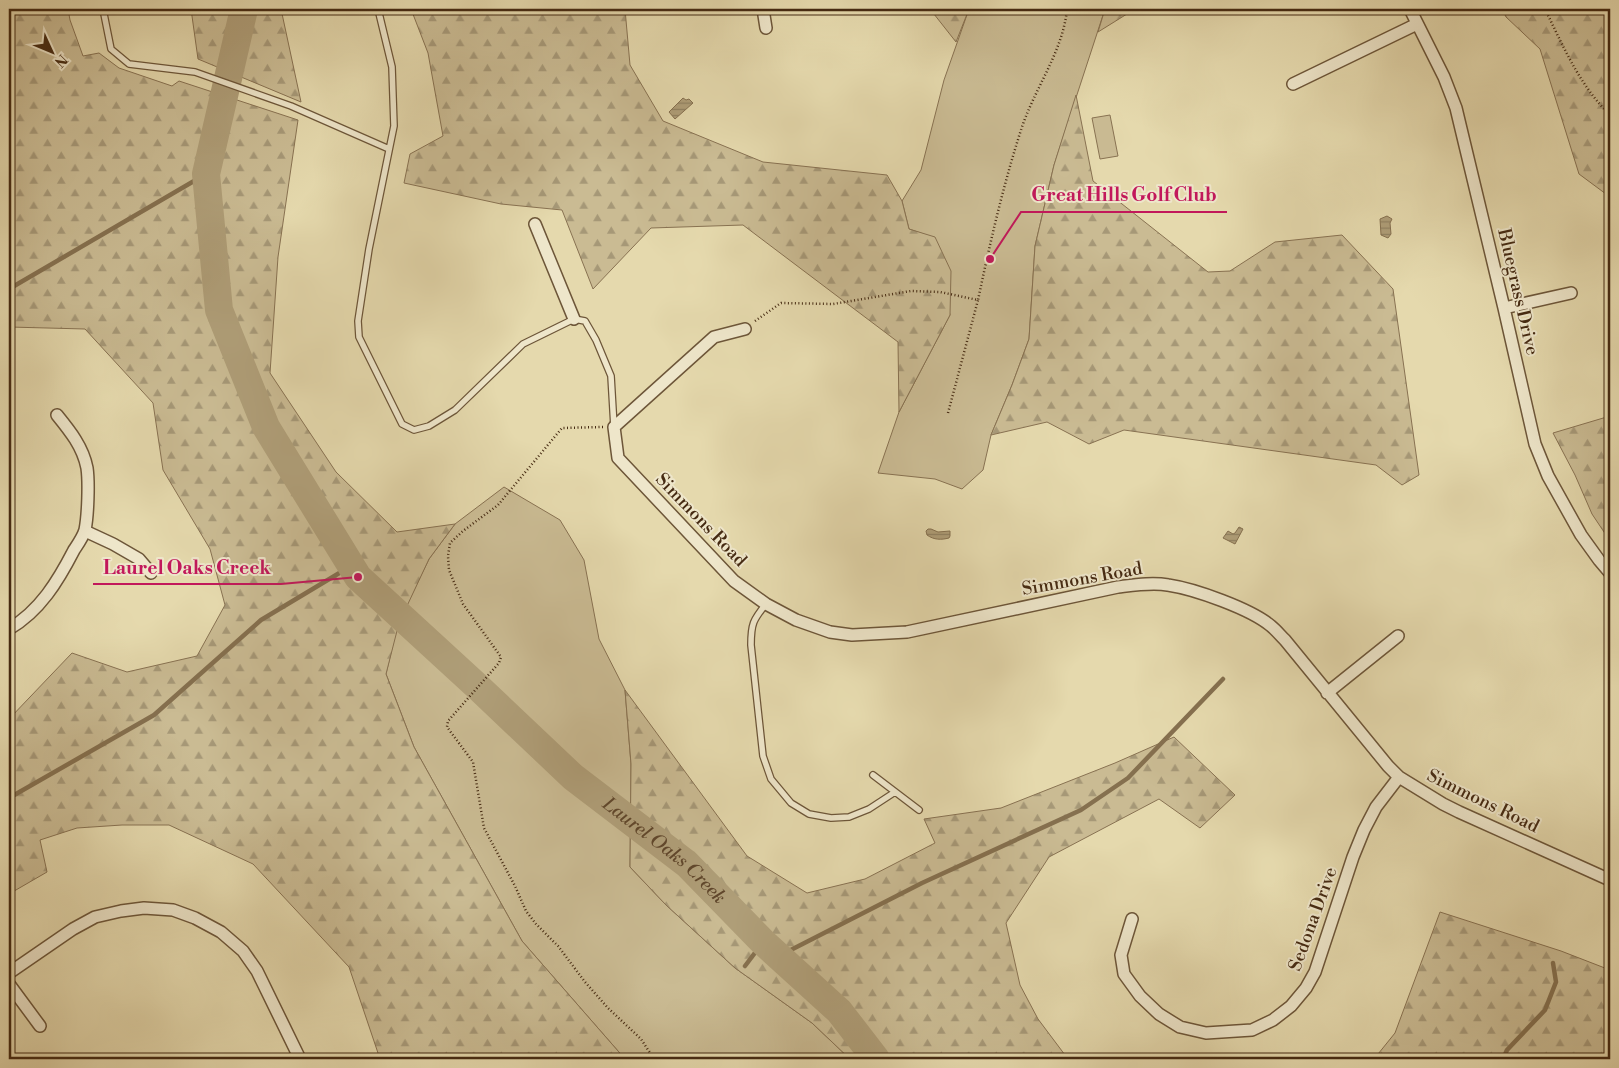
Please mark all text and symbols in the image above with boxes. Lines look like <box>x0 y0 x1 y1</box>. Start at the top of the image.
north arrow <box>28 28 78 78</box>
text: N <box>50 50 71 71</box>
callout: Great Hills Golf Club <box>1021 178 1227 212</box>
text: Great Hills Golf Club <box>1031 183 1217 207</box>
street label: Bluegrass Drive <box>1492 225 1544 358</box>
street label: Simmons Road <box>650 468 752 572</box>
callout: Laurel Oaks Creek <box>93 550 281 584</box>
text: Laurel Oaks Creek <box>103 556 271 580</box>
street label: Simmons Road <box>1020 557 1145 601</box>
street label: Simmons Road <box>1423 764 1544 838</box>
water label: Laurel Oaks Creek <box>597 791 731 909</box>
street label: Sedona Drive <box>1284 864 1342 974</box>

